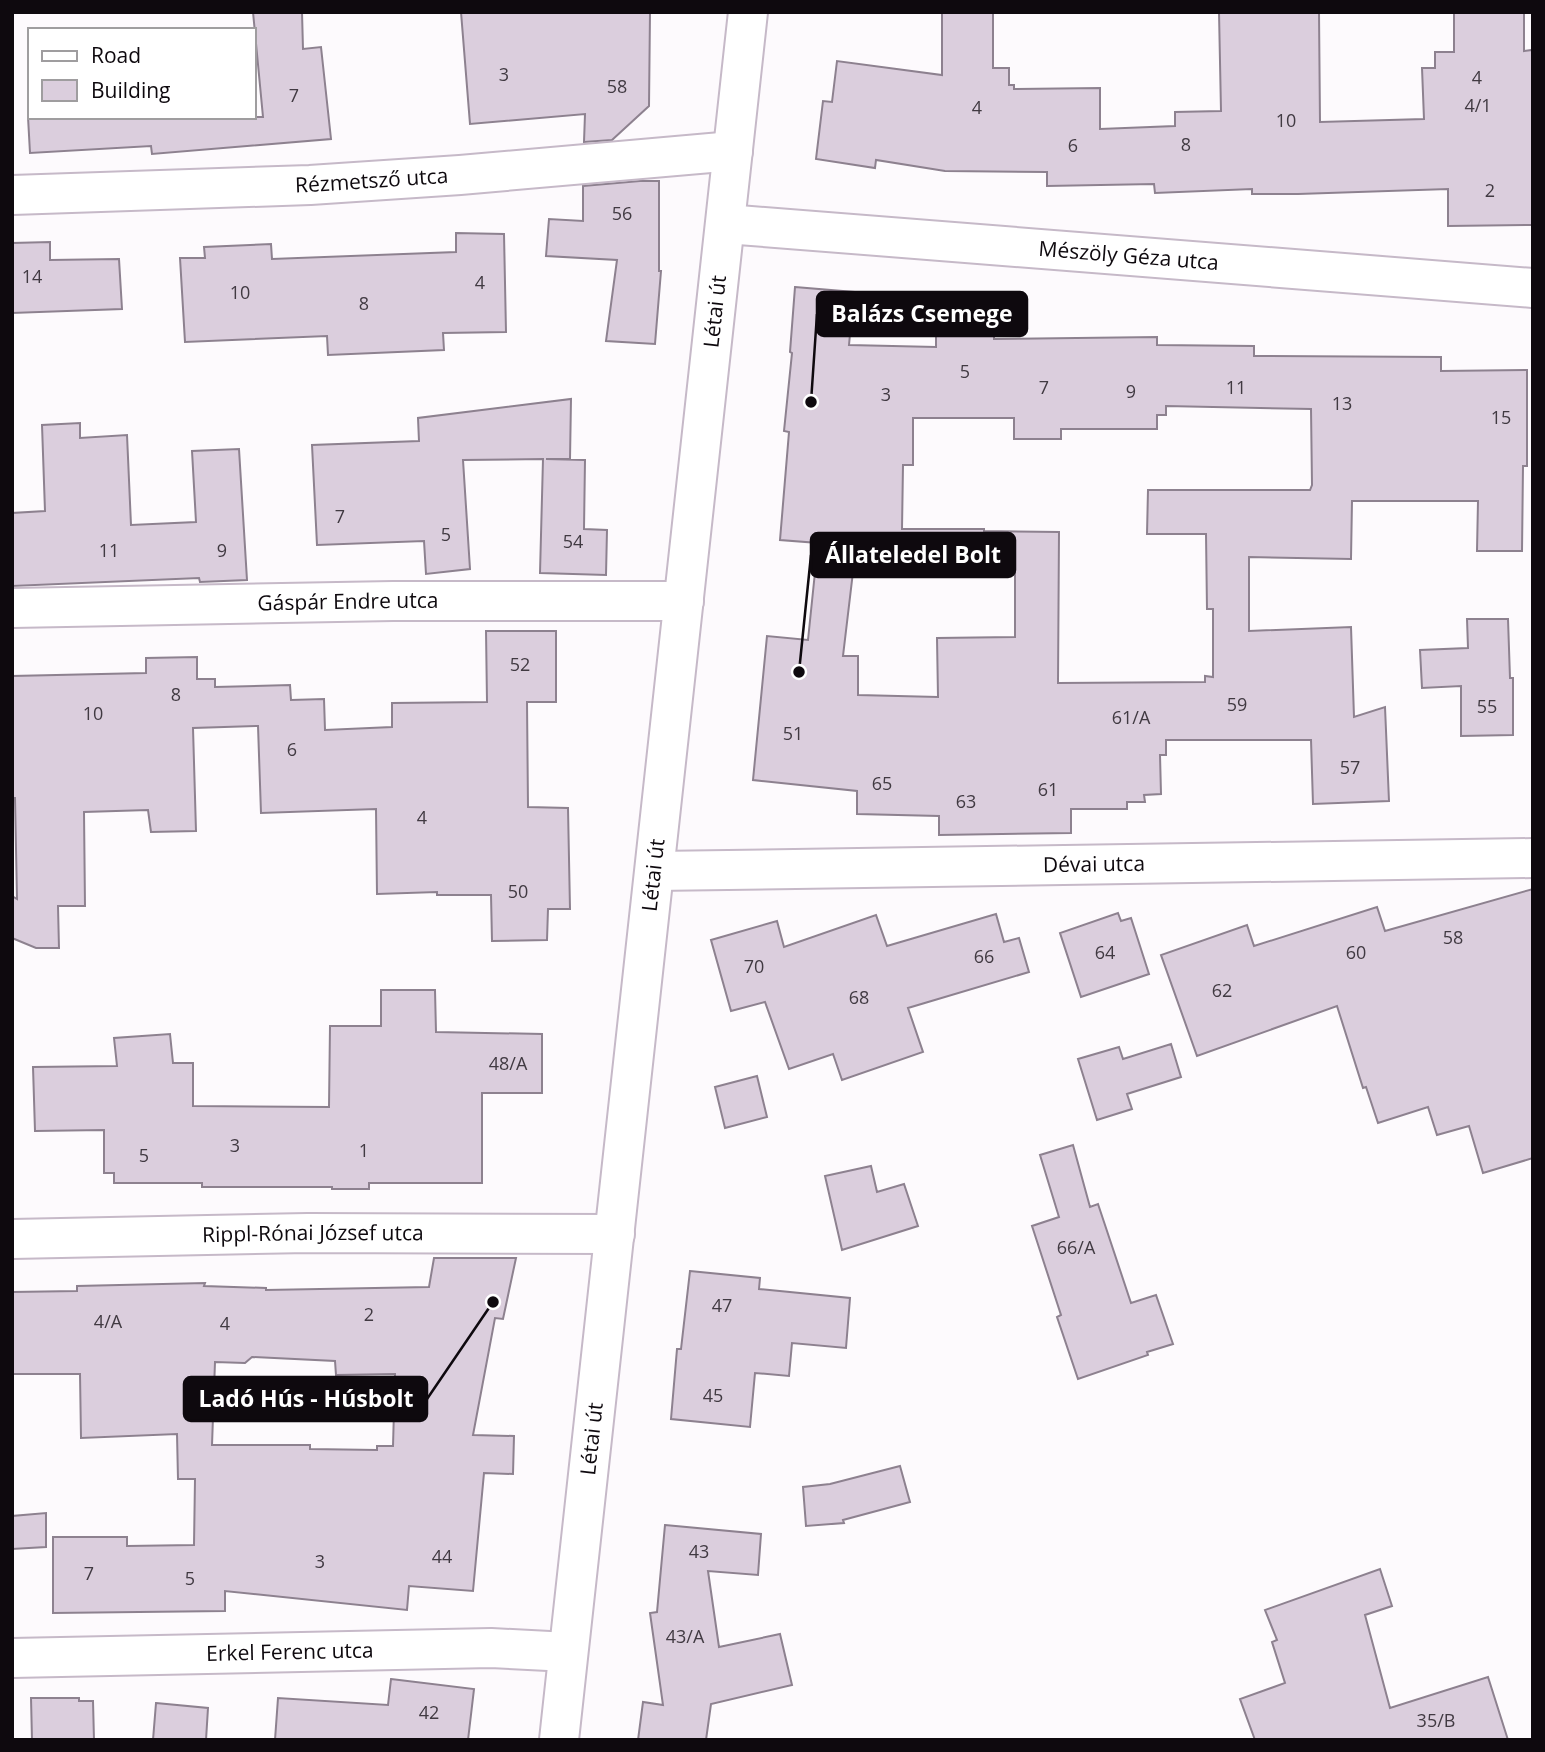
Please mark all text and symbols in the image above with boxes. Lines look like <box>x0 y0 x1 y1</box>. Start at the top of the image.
legend <box>28 28 256 119</box>
text: Road <box>91 41 141 69</box>
house number: 3 <box>499 62 509 86</box>
house number: 4 <box>1472 65 1482 89</box>
house number: 58 <box>607 74 627 98</box>
text: Building <box>91 76 170 104</box>
house number: 7 <box>289 83 299 107</box>
house number: 4/1 <box>1464 93 1492 117</box>
house number: 4 <box>972 95 982 119</box>
house number: 10 <box>1276 108 1296 132</box>
house number: 8 <box>1181 132 1191 156</box>
house number: 6 <box>1068 133 1078 157</box>
street label: Rézmetsző utca <box>295 161 449 198</box>
house number: 2 <box>1485 178 1495 202</box>
house number: 56 <box>612 201 632 225</box>
street label: Mészöly Géza utca <box>1038 234 1220 276</box>
house number: 14 <box>22 264 42 288</box>
house number: 4 <box>475 270 485 294</box>
street label: Létai út <box>696 274 732 349</box>
house number: 10 <box>230 280 250 304</box>
house number: 8 <box>359 291 369 315</box>
callout: Balázs Csemege <box>817 292 1027 336</box>
text: Balázs Csemege <box>831 297 1013 329</box>
house number: 5 <box>960 359 970 383</box>
house number: 7 <box>1039 375 1049 399</box>
house number: 11 <box>1226 375 1246 399</box>
house number: 9 <box>1126 379 1136 403</box>
house number: 3 <box>881 382 891 406</box>
house number: 13 <box>1332 391 1352 415</box>
house number: 15 <box>1491 405 1511 429</box>
house number: 7 <box>335 504 345 528</box>
house number: 5 <box>441 522 451 546</box>
house number: 54 <box>563 529 583 553</box>
callout: Állateledel Bolt <box>811 533 1015 577</box>
house number: 11 <box>99 538 119 562</box>
house number: 9 <box>217 538 227 562</box>
text: Állateledel Bolt <box>825 538 1001 570</box>
street label: Gáspár Endre utca <box>257 586 438 616</box>
house number: 52 <box>510 652 530 676</box>
house number: 8 <box>171 682 181 706</box>
house number: 59 <box>1227 692 1247 716</box>
house number: 55 <box>1477 694 1497 718</box>
house number: 10 <box>83 701 103 725</box>
house number: 61/A <box>1112 705 1151 729</box>
house number: 51 <box>783 721 803 745</box>
house number: 6 <box>287 737 297 761</box>
house number: 57 <box>1340 755 1360 779</box>
house number: 65 <box>872 771 892 795</box>
house number: 61 <box>1038 777 1058 801</box>
house number: 63 <box>956 789 976 813</box>
house number: 4 <box>417 805 427 829</box>
street label: Létai út <box>635 837 670 913</box>
street label: Dévai utca <box>1043 849 1145 878</box>
house number: 50 <box>508 879 528 903</box>
house number: 58 <box>1443 925 1463 949</box>
house number: 64 <box>1095 940 1115 964</box>
house number: 60 <box>1346 940 1366 964</box>
house number: 66 <box>974 944 994 968</box>
house number: 70 <box>744 954 764 978</box>
house number: 62 <box>1212 978 1232 1002</box>
house number: 68 <box>849 985 869 1009</box>
house number: 48/A <box>489 1051 528 1075</box>
house number: 3 <box>230 1133 240 1157</box>
house number: 1 <box>359 1138 369 1162</box>
house number: 5 <box>139 1143 149 1167</box>
street label: Rippl-Rónai József utca <box>202 1218 424 1248</box>
house number: 66/A <box>1057 1235 1096 1259</box>
house number: 47 <box>712 1293 732 1317</box>
house number: 2 <box>364 1302 374 1326</box>
house number: 4/A <box>94 1309 123 1333</box>
house number: 4 <box>220 1311 230 1335</box>
callout: Ladó Hús - Húsbolt <box>184 1377 427 1421</box>
text: Ladó Hús - Húsbolt <box>198 1382 414 1414</box>
house number: 45 <box>703 1383 723 1407</box>
street label: Létai út <box>573 1401 609 1477</box>
house number: 43 <box>689 1539 709 1563</box>
house number: 44 <box>432 1544 452 1568</box>
house number: 3 <box>315 1549 325 1573</box>
house number: 7 <box>84 1561 94 1585</box>
house number: 5 <box>185 1566 195 1590</box>
house number: 43/A <box>666 1624 705 1648</box>
street label: Erkel Ferenc utca <box>206 1635 374 1667</box>
house number: 42 <box>419 1700 439 1724</box>
house number: 35/B <box>1417 1708 1455 1732</box>

